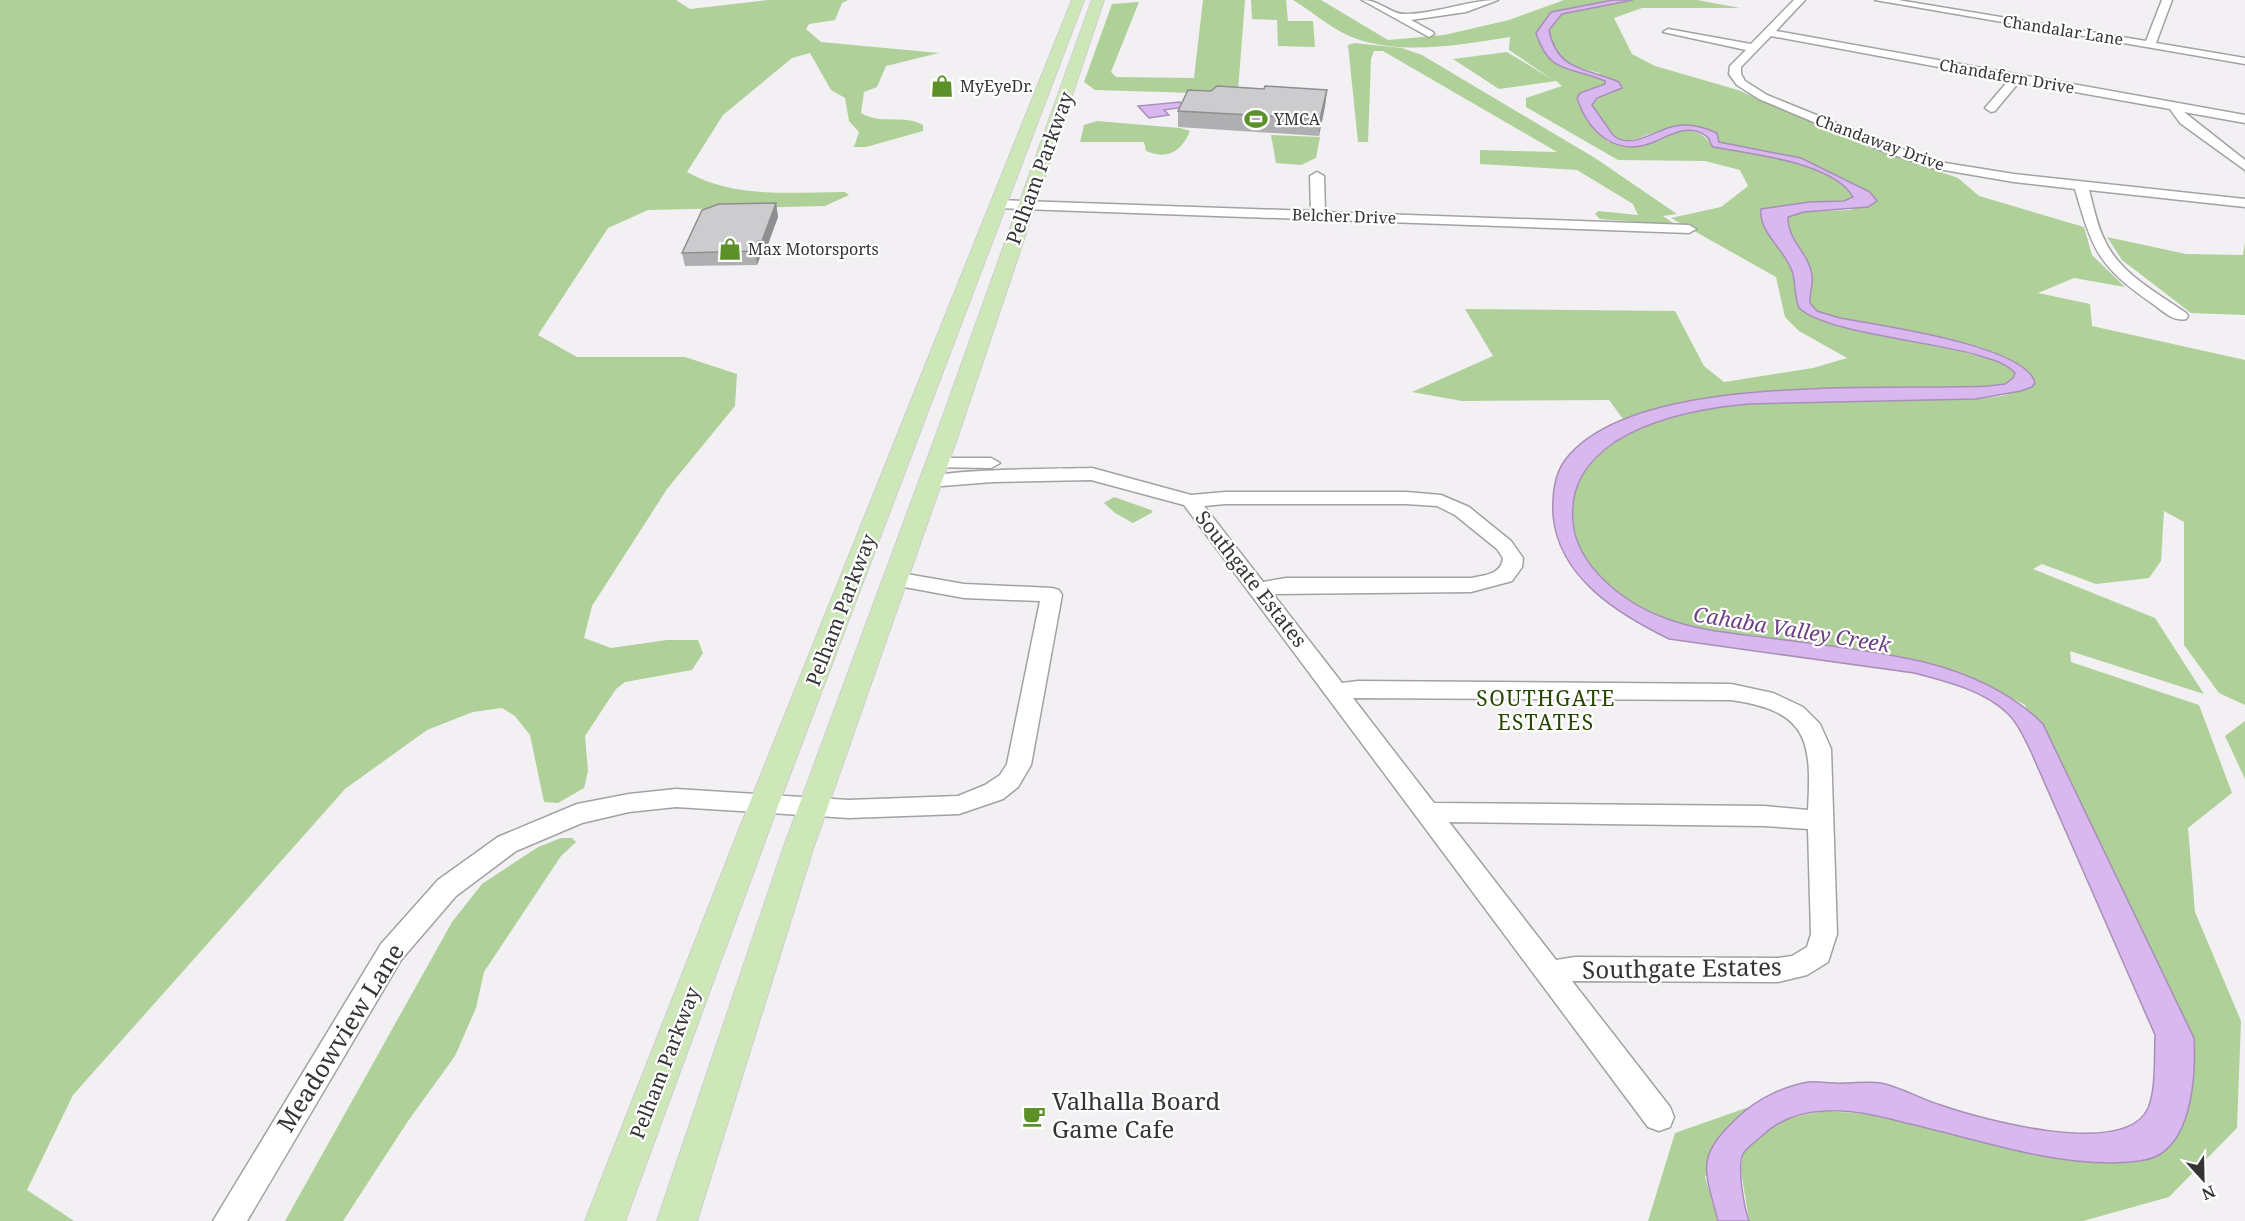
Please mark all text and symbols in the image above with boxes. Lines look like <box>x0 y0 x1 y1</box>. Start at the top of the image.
street label: Chandalar Lane <box>2001 10 2125 50</box>
street label: Chandafern Drive <box>1938 53 2076 99</box>
shop icon: MyEyeDr. <box>929 73 955 99</box>
place label: MyEyeDr. <box>960 75 1033 97</box>
street label: Pelham Parkway <box>999 87 1080 248</box>
sports icon: YMCA <box>1243 106 1269 132</box>
place label: YMCA <box>1273 108 1321 130</box>
street label: Chandaway Drive <box>1812 108 1948 176</box>
street label: Belcher Drive <box>1291 203 1397 229</box>
shop icon: Max Motorsports <box>717 236 743 262</box>
place label: Max Motorsports <box>748 238 879 260</box>
street label: Southgate Estates <box>1190 505 1313 653</box>
street label: Pelham Parkway <box>799 529 882 690</box>
water label: Cahaba Valley Creek <box>1691 600 1894 659</box>
district label: SOUTHGATE ESTATES <box>1476 684 1616 736</box>
street label: Meadowview Lane <box>268 937 411 1138</box>
street label: Southgate Estates <box>1582 949 1782 986</box>
street label: Pelham Parkway <box>623 982 706 1143</box>
place label: Valhalla Board Game Cafe <box>1052 1084 1220 1145</box>
cafe icon: Valhalla Board Game Cafe <box>1021 1103 1047 1129</box>
north arrow <box>2173 1149 2233 1209</box>
text: N <box>2198 1180 2219 1206</box>

